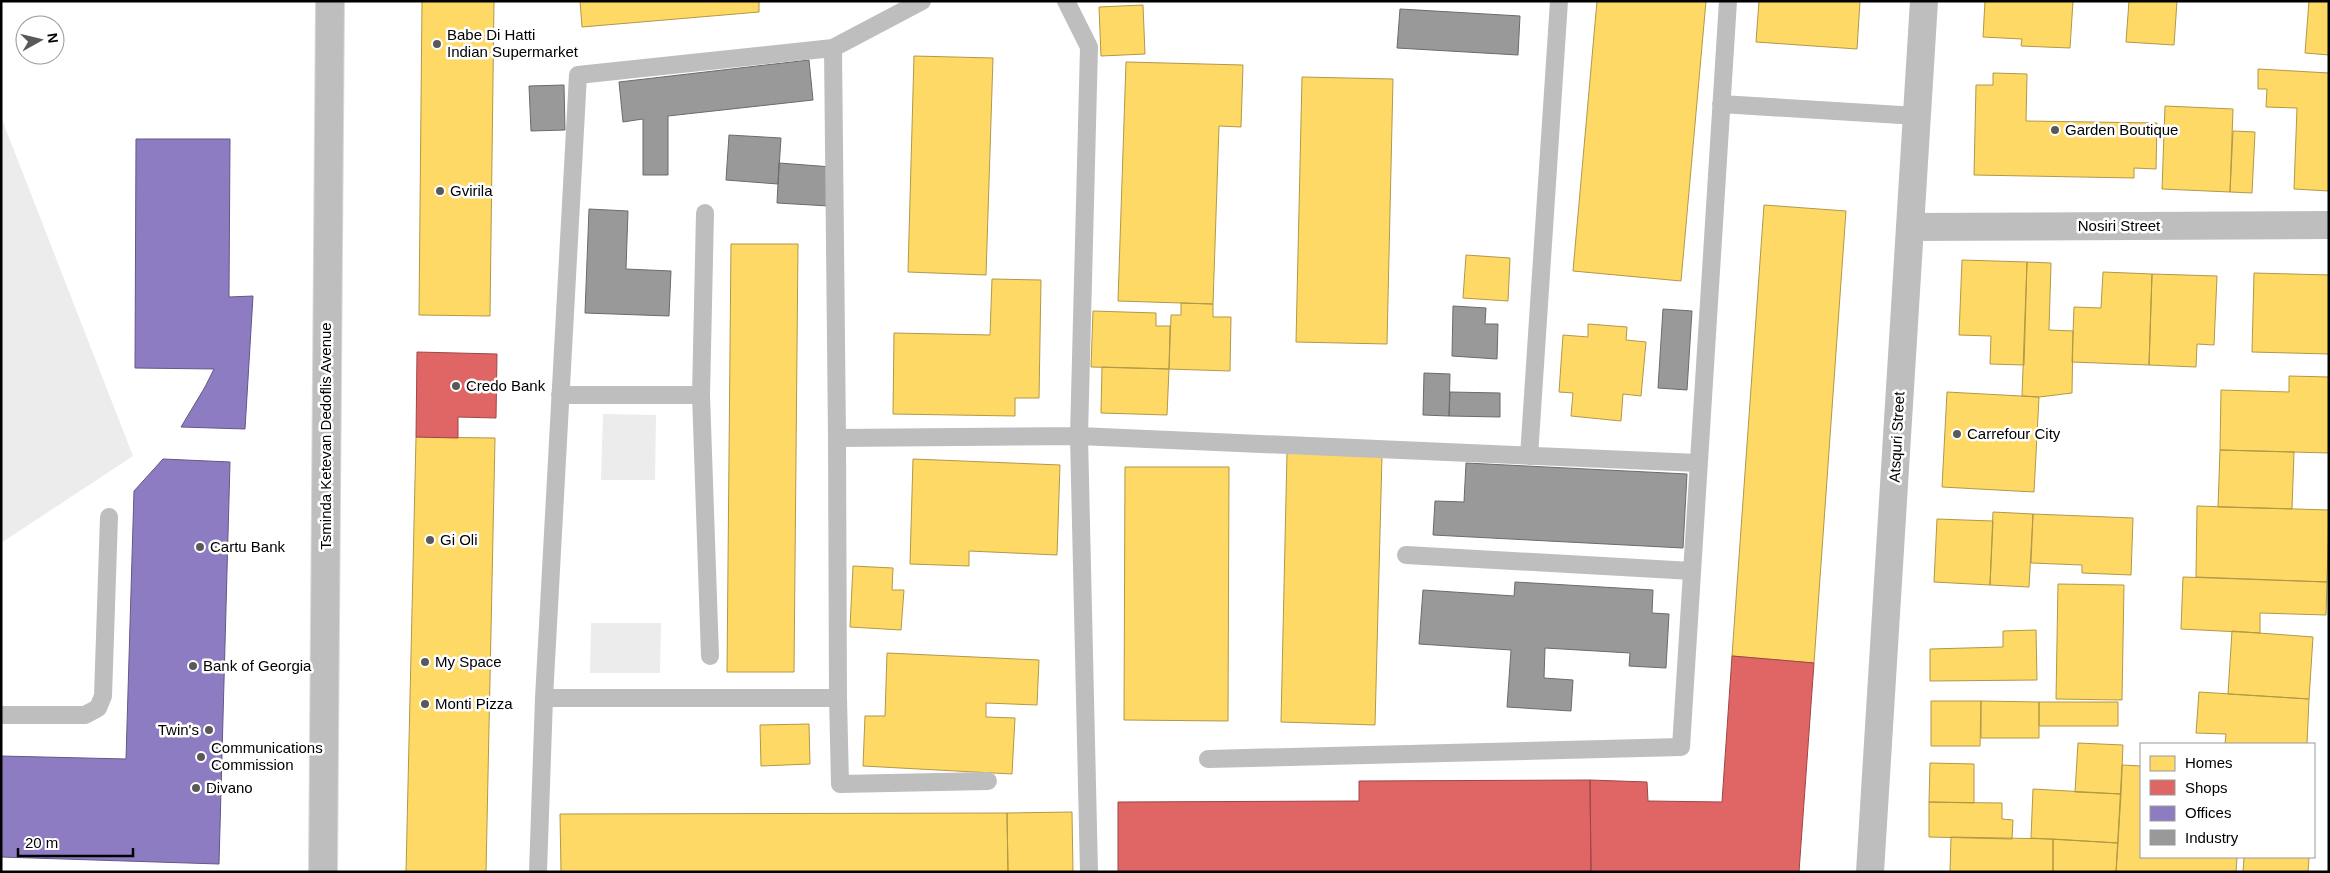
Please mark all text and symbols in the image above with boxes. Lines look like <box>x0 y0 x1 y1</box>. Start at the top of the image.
north arrow <box>15 15 65 65</box>
place label: Babe Di Hatti Indian Supermarket <box>447 26 579 60</box>
text: N <box>44 32 62 44</box>
marker: Babe Di Hatti Indian Supermarket <box>431 38 443 50</box>
place label: Garden Boutique <box>2065 121 2178 138</box>
marker: Garden Boutique <box>2049 124 2061 136</box>
place label: Gvirila <box>450 182 493 199</box>
marker: Gvirila <box>434 185 446 197</box>
street label: Nosiri Street <box>2078 217 2161 234</box>
street label: Tsminda Ketevan Dedoflis Avenue <box>317 322 334 550</box>
place label: Credo Bank <box>466 377 546 394</box>
marker: Credo Bank <box>450 380 462 392</box>
street label: Atsquri Street <box>1886 390 1907 483</box>
place label: Carrefour City <box>1967 425 2061 442</box>
marker: Carrefour City <box>1951 428 1963 440</box>
place label: Gi Oli <box>440 531 478 548</box>
marker: Gi Oli <box>424 534 436 546</box>
place label: Cartu Bank <box>210 538 286 555</box>
marker: Cartu Bank <box>194 541 206 553</box>
place label: My Space <box>435 653 502 670</box>
marker: My Space <box>419 656 431 668</box>
place label: Bank of Georgia <box>203 657 312 674</box>
marker: Bank of Georgia <box>187 660 199 672</box>
place label: Monti Pizza <box>435 695 513 712</box>
marker: Monti Pizza <box>419 698 431 710</box>
place label: Twin's <box>158 721 199 738</box>
marker: Twin's <box>203 724 215 736</box>
place label: Communications Commission <box>211 739 323 773</box>
legend <box>2140 743 2315 858</box>
marker: Communications Commission <box>195 751 207 763</box>
text: Homes <box>2185 754 2233 771</box>
place label: Divano <box>206 779 253 796</box>
text: Shops <box>2185 779 2228 796</box>
marker: Divano <box>190 782 202 794</box>
text: Offices <box>2185 804 2231 821</box>
scale bar <box>18 826 132 858</box>
text: Industry <box>2185 829 2239 846</box>
text: 20 m <box>25 834 58 851</box>

